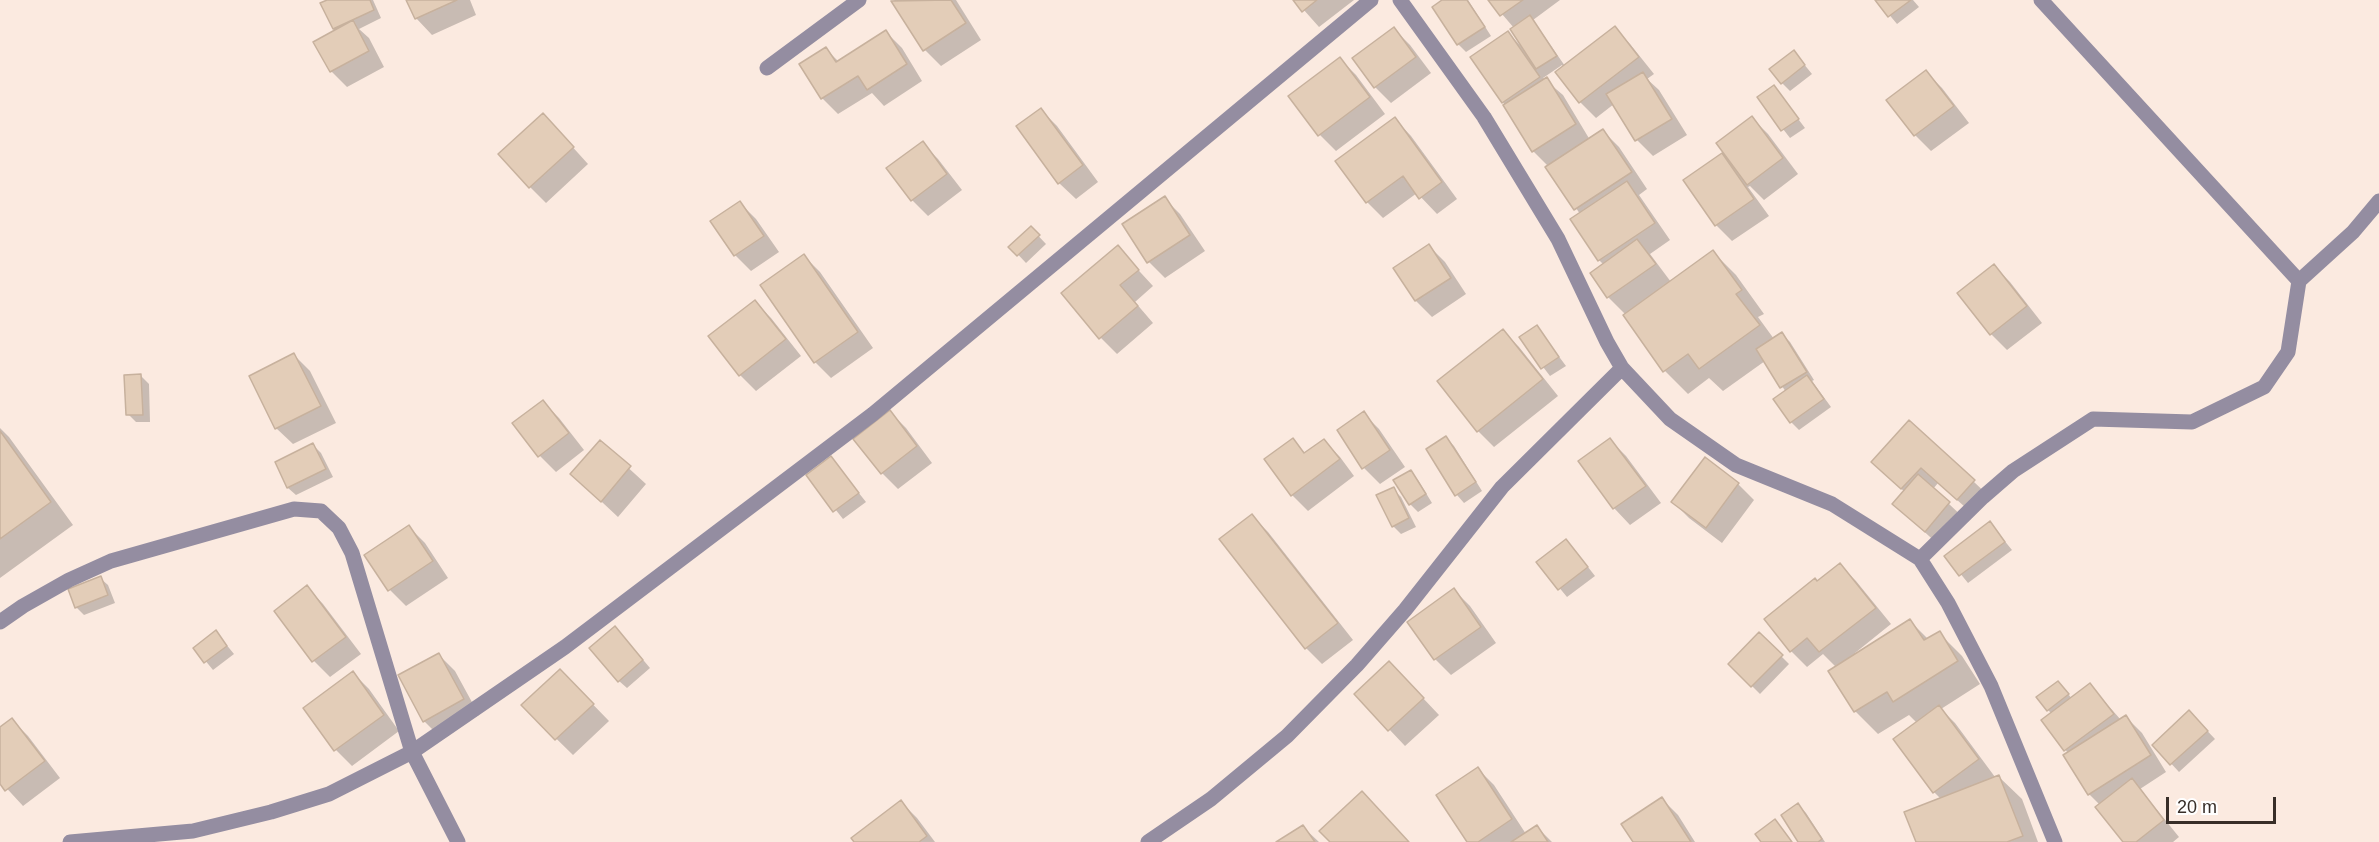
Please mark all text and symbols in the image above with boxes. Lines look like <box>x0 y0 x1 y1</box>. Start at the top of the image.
scale bar <box>2169 785 2278 823</box>
text: 20 m <box>2177 797 2217 817</box>

